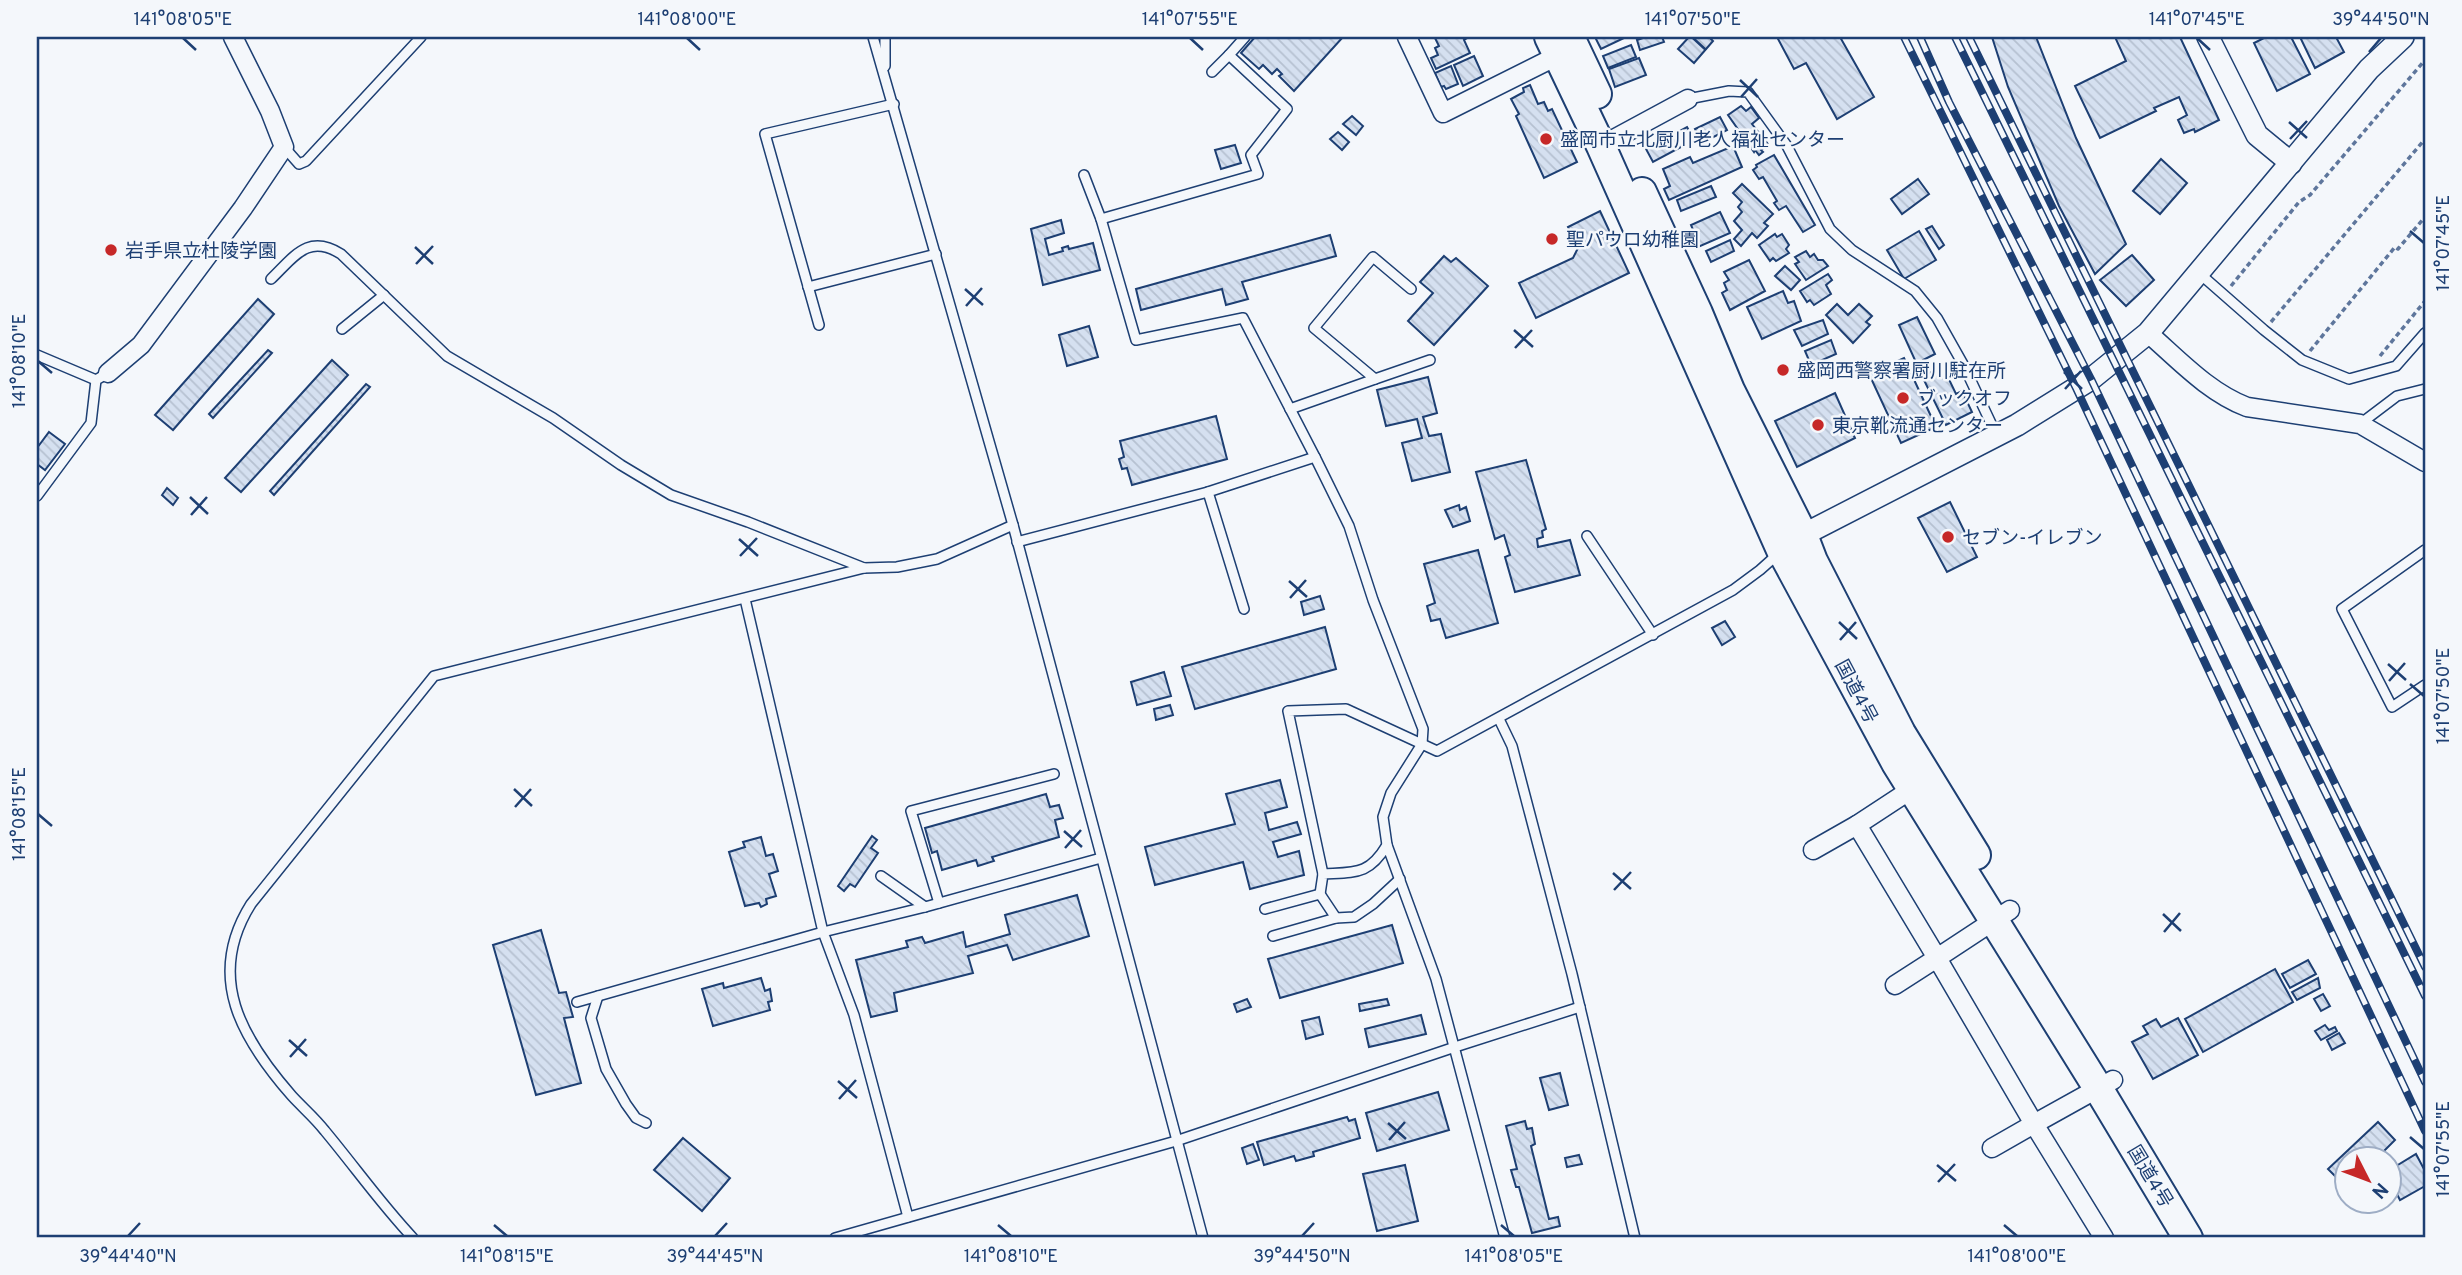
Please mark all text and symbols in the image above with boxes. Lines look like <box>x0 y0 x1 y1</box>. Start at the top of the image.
text: 141°08'05"E <box>134 9 232 32</box>
text: 141°08'00"E <box>637 9 737 32</box>
text: 141°07'55"E <box>1142 9 1238 32</box>
text: 141°07'50"E <box>1645 9 1741 32</box>
text: 141°07'45"E <box>2149 9 2245 32</box>
text: 39°44'50"N <box>2332 9 2430 32</box>
place label: 盛岡市立北厨川老人福祉センター <box>1560 129 1845 153</box>
marker: 盛岡市立北厨川老人福祉センター <box>1538 131 1554 147</box>
text: 141°07'45"E <box>2433 195 2456 291</box>
place label: 聖パウロ幼稚園 <box>1566 229 1699 253</box>
marker: 聖パウロ幼稚園 <box>1544 231 1560 247</box>
place label: 岩手県立杜陵学園 <box>125 240 277 264</box>
marker: 岩手県立杜陵学園 <box>103 242 119 258</box>
text: 141°08'10"E <box>9 314 32 408</box>
place label: 盛岡西警察署厨川駐在所 <box>1797 360 2006 384</box>
marker: 盛岡西警察署厨川駐在所 <box>1775 362 1791 378</box>
place label: ブックオフ <box>1917 388 2012 412</box>
marker: ブックオフ <box>1895 390 1911 406</box>
place label: 東京靴流通センター <box>1832 415 2003 439</box>
marker: 東京靴流通センター <box>1810 417 1826 433</box>
place label: セブン-イレブン <box>1962 527 2103 551</box>
marker: セブン-イレブン <box>1940 529 1956 545</box>
text: 141°07'50"E <box>2433 648 2456 744</box>
street label: 国道4号 <box>1828 656 1882 728</box>
text: 141°08'15"E <box>9 767 32 861</box>
text: 141°07'55"E <box>2433 1101 2456 1197</box>
street label: 国道4号 <box>2121 1141 2177 1213</box>
north arrow <box>2332 1146 2402 1216</box>
text: N <box>2366 1177 2393 1203</box>
text: 39°44'40"N <box>79 1246 177 1269</box>
text: 141°08'15"E <box>460 1246 554 1269</box>
text: 39°44'45"N <box>666 1246 764 1269</box>
text: 141°08'10"E <box>964 1246 1058 1269</box>
text: 39°44'50"N <box>1253 1246 1351 1269</box>
text: 141°08'05"E <box>1465 1246 1563 1269</box>
text: 141°08'00"E <box>1967 1246 2067 1269</box>

